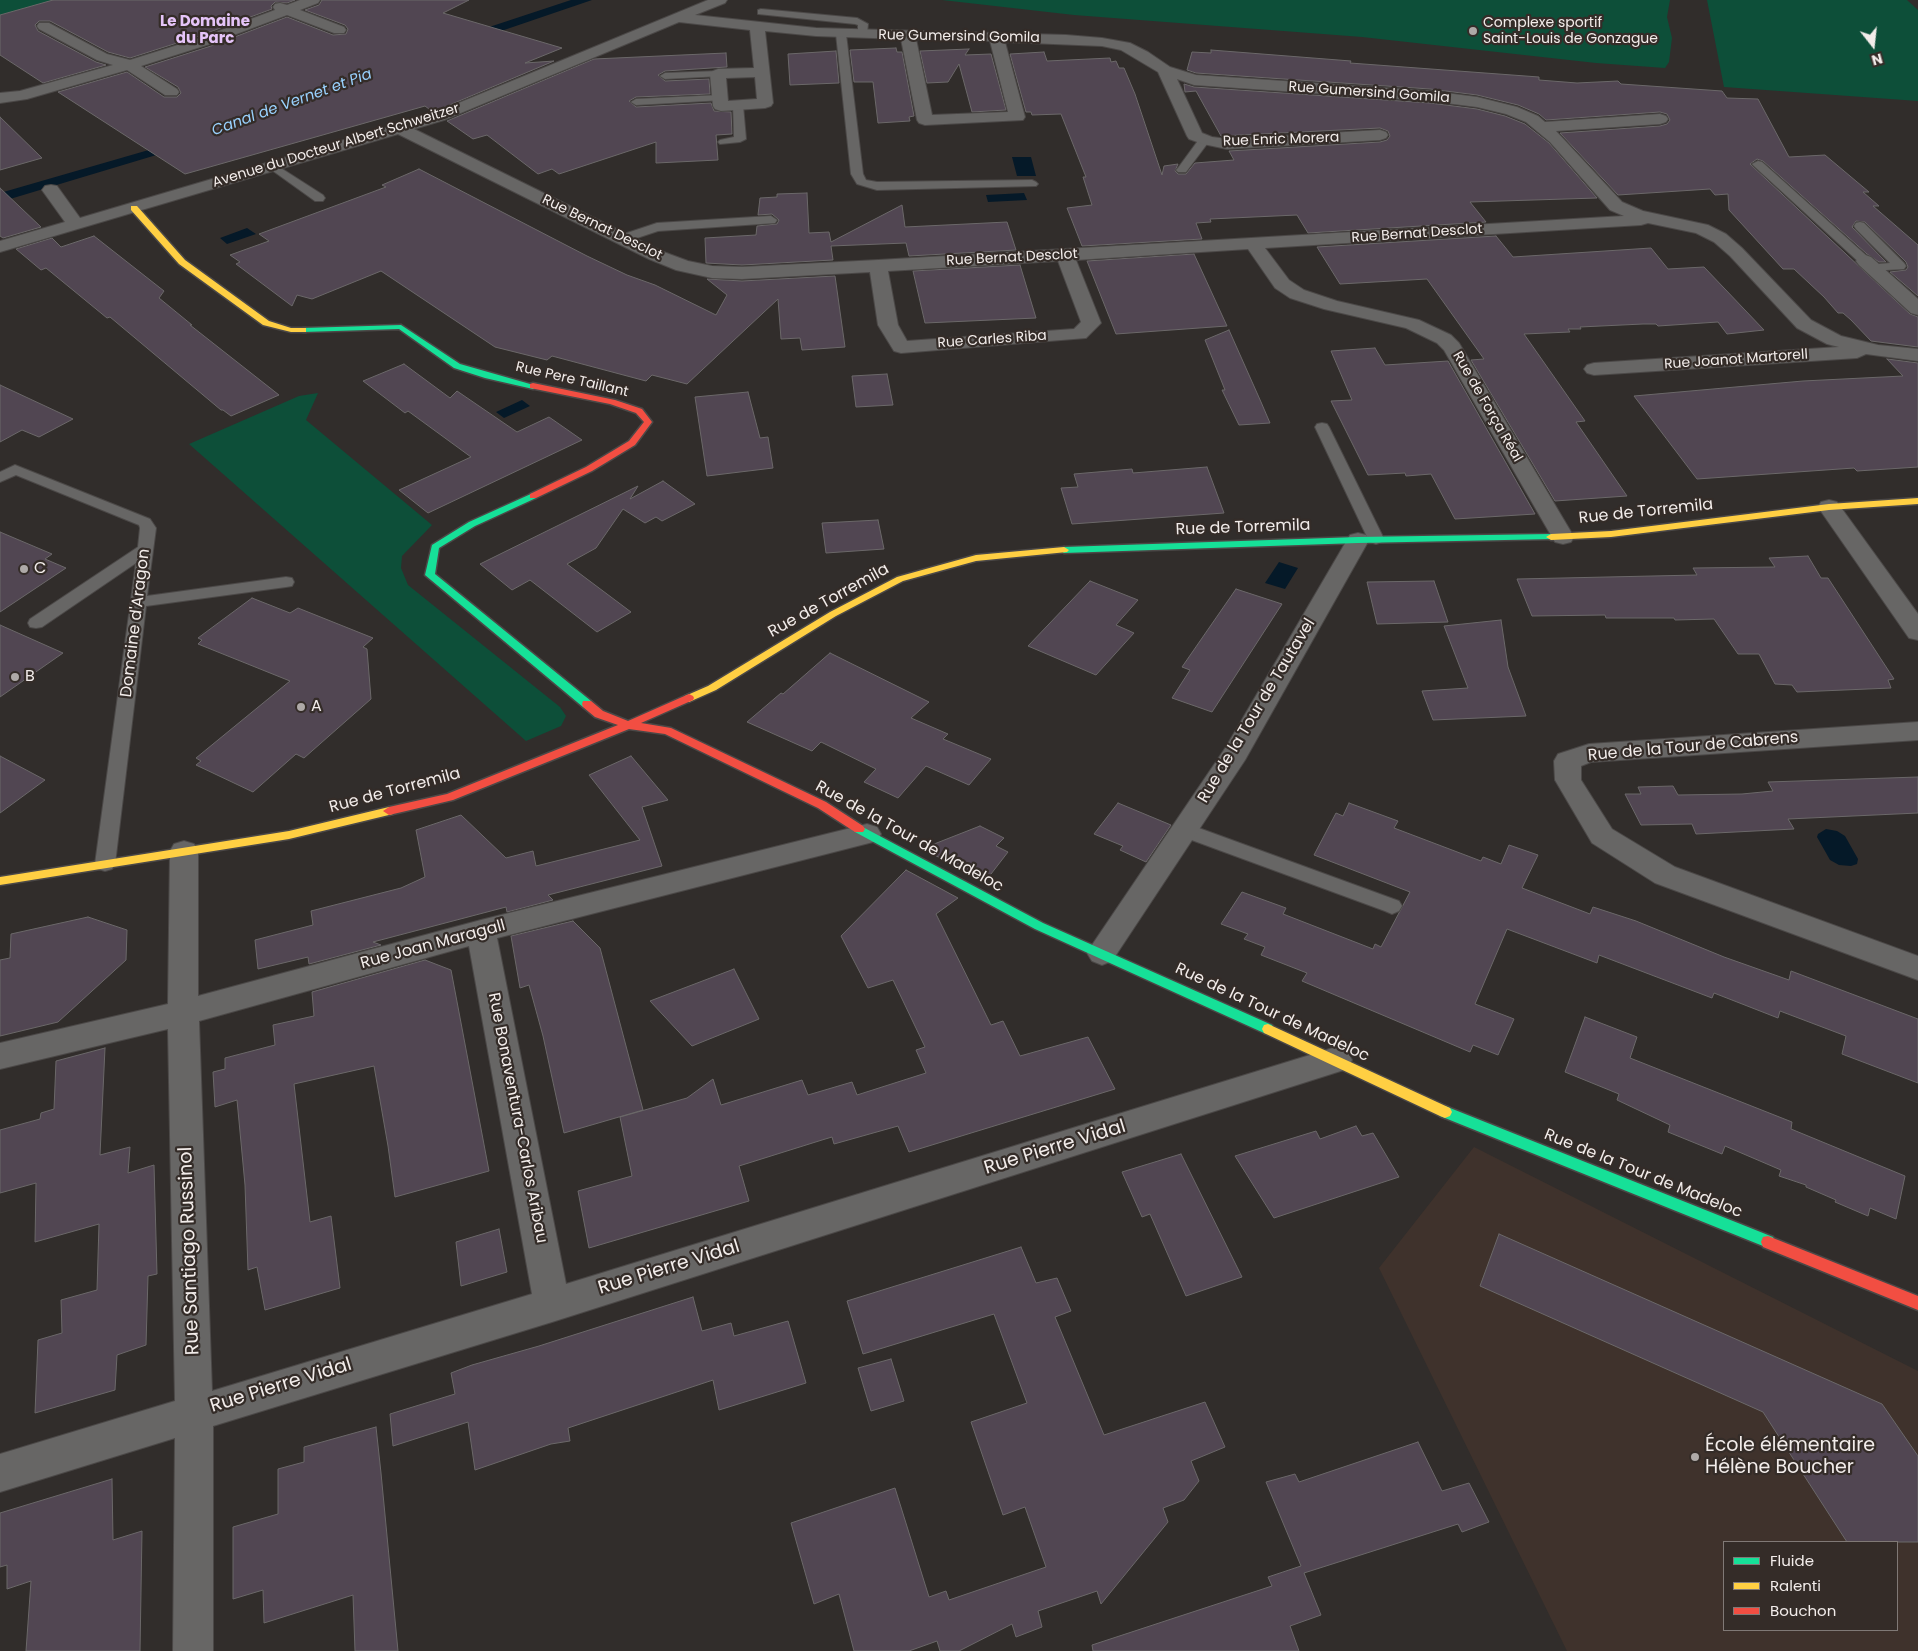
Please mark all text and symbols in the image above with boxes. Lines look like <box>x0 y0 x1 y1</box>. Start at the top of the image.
district label: Le Domaine du Parc <box>160 13 250 48</box>
place label: Complexe sportif Saint-Louis de Gonzague <box>1483 15 1658 48</box>
north arrow <box>1848 20 1898 70</box>
marker: Complexe sportif Saint-Louis de Gonzague <box>1467 25 1479 37</box>
street label: Rue Gumersind Gomila <box>878 27 1040 47</box>
text: N <box>1869 48 1885 70</box>
water label: Canal de Vernet et Pia <box>209 66 375 140</box>
street label: Rue Gumersind Gomila <box>1288 79 1450 107</box>
street label: Avenue du Docteur Albert Schweitzer <box>211 100 461 192</box>
street label: Rue Enric Morera <box>1222 130 1340 150</box>
street label: Rue Bernat Desclot <box>539 192 665 264</box>
street label: Rue Bernat Desclot <box>1351 221 1483 247</box>
street label: Rue Bernat Desclot <box>946 246 1078 270</box>
street label: Rue Carles Riba <box>937 328 1047 352</box>
street label: Rue Joanot Martorell <box>1664 347 1808 373</box>
street label: Rue de Força Réal <box>1449 349 1525 465</box>
street label: Rue Pere Taillant <box>514 359 630 401</box>
street label: Rue de Torremila <box>1578 495 1714 529</box>
street label: Rue de Torremila <box>1175 516 1311 540</box>
street label: Domaine d'Aragon <box>117 548 155 698</box>
place label: C <box>34 559 46 579</box>
street label: Rue de Torremila <box>765 560 893 642</box>
marker: C <box>18 563 30 575</box>
street label: Rue de la Tour de Tautavel <box>1194 615 1320 807</box>
place label: B <box>25 667 35 687</box>
marker: B <box>9 671 21 683</box>
place label: A <box>311 697 322 717</box>
marker: A <box>295 701 307 713</box>
street label: Rue de la Tour de Cabrens <box>1587 728 1799 766</box>
street label: Rue de Torremila <box>327 764 463 818</box>
street label: Rue de la Tour de Madeloc <box>812 777 1006 897</box>
street label: Rue Joan Maragall <box>359 916 507 974</box>
street label: Rue de la Tour de Madeloc <box>1172 960 1372 1066</box>
street label: Rue Bonaventura-Carlos Aribau <box>483 991 551 1245</box>
street label: Rue Pierre Vidal <box>981 1116 1129 1180</box>
street label: Rue de la Tour de Madeloc <box>1541 1125 1745 1223</box>
street label: Rue Santiago Russinol <box>175 1146 205 1356</box>
street label: Rue Pierre Vidal <box>595 1236 743 1300</box>
street label: Rue Pierre Vidal <box>207 1354 355 1418</box>
place label: École élémentaire Hélène Boucher <box>1705 1435 1875 1479</box>
marker: École élémentaire Hélène Boucher <box>1689 1451 1701 1463</box>
legend <box>1723 1541 1898 1631</box>
text: Fluide <box>1770 1550 1814 1571</box>
text: Ralenti <box>1770 1575 1821 1596</box>
text: Bouchon <box>1770 1600 1836 1621</box>

